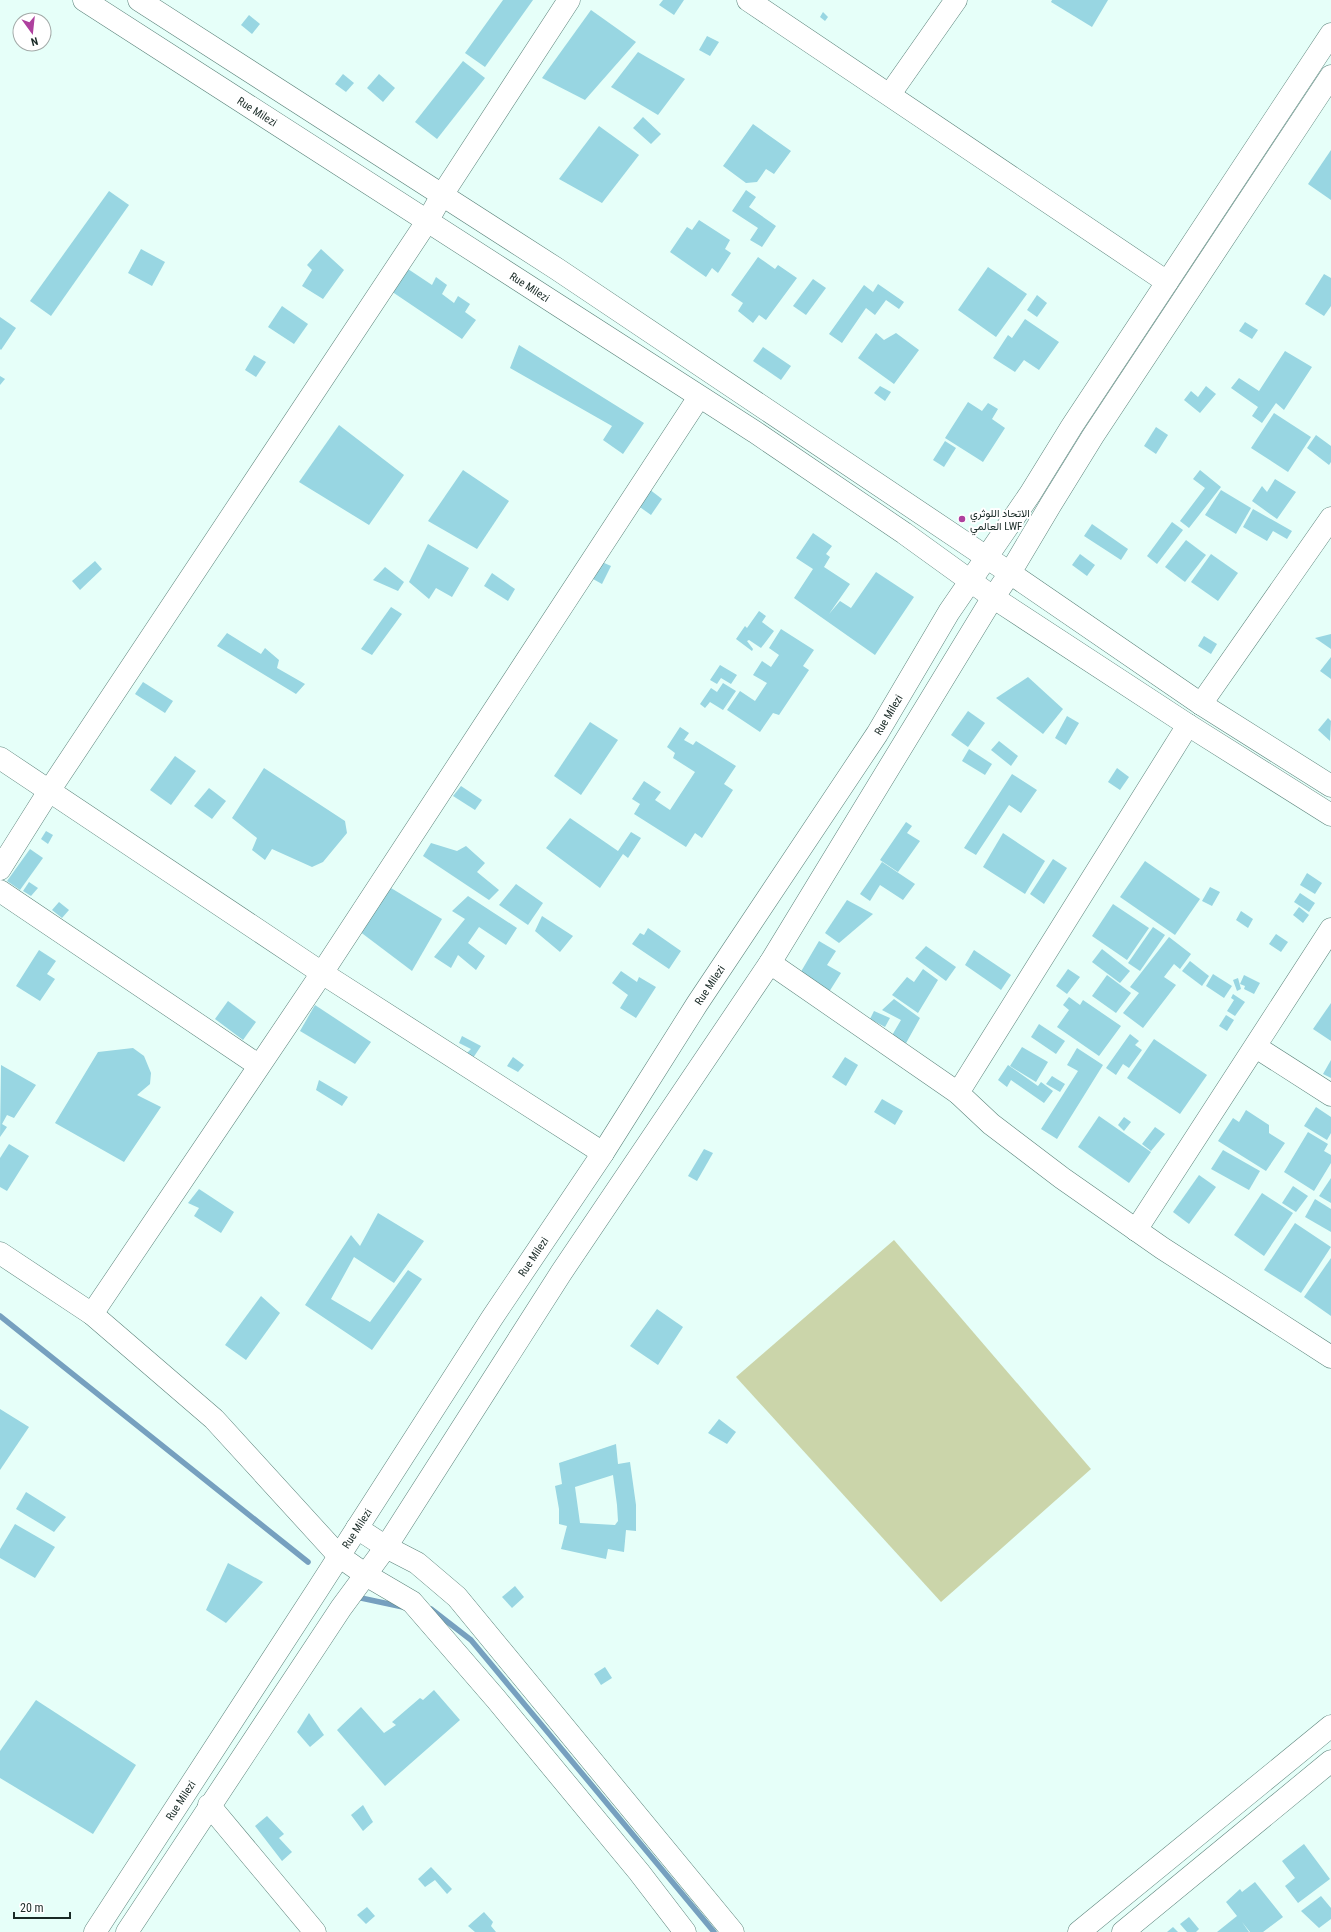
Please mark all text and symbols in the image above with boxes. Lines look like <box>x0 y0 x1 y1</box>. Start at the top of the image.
north arrow <box>12 12 52 52</box>
text: N <box>29 34 39 48</box>
street label: Rue Milezi <box>235 94 280 129</box>
street label: Rue Milezi <box>507 269 552 304</box>
place label: الاتحاد اللوثري العالمي LWF <box>970 507 1030 536</box>
marker: الاتحاد اللوثري العالمي LWF <box>957 514 967 524</box>
street label: Rue Milezi <box>871 692 905 737</box>
street label: Rue Milezi <box>692 963 727 1007</box>
street label: Rue Milezi <box>515 1235 551 1279</box>
street label: Rue Milezi <box>339 1506 374 1551</box>
street label: Rue Milezi <box>163 1778 198 1823</box>
scale bar <box>14 1894 70 1920</box>
text: 20 m <box>20 1901 44 1915</box>

